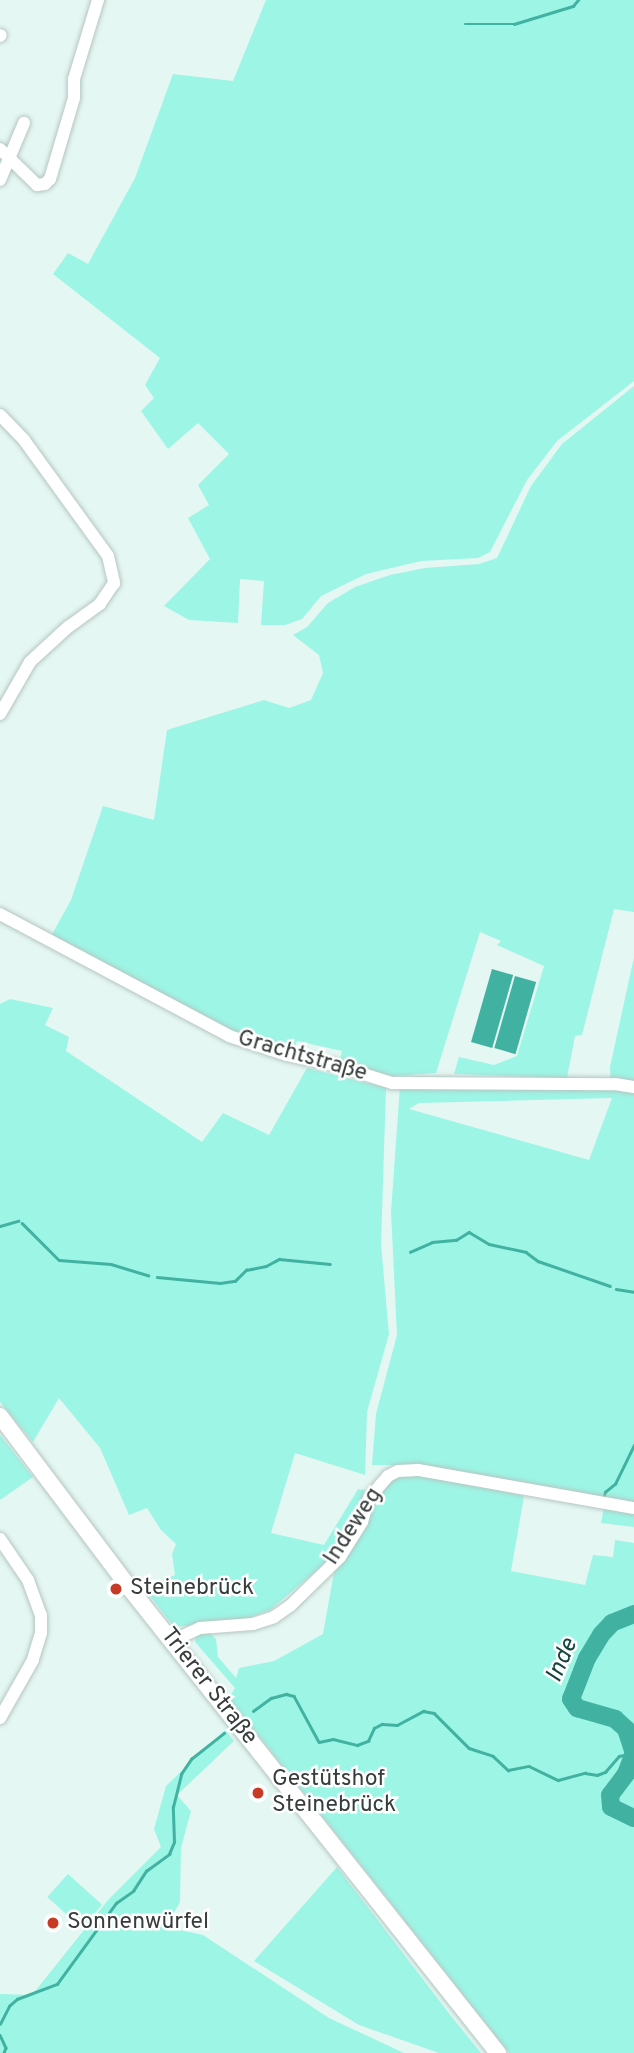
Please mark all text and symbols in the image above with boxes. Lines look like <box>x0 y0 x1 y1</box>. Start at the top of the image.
street label: Grachtstraße <box>234 1025 370 1089</box>
street label: Indeweg <box>319 1483 389 1571</box>
place label: Steinebrück <box>130 1575 254 1603</box>
marker: Steinebrück <box>108 1581 124 1597</box>
street label: Trierer Straße <box>154 1623 262 1751</box>
water label: Inde <box>541 1635 585 1687</box>
place label: Gestütshof Steinebrück <box>272 1766 396 1820</box>
marker: Gestütshof Steinebrück <box>250 1785 266 1801</box>
place label: Sonnenwürfel <box>67 1909 209 1937</box>
marker: Sonnenwürfel <box>45 1915 61 1931</box>

